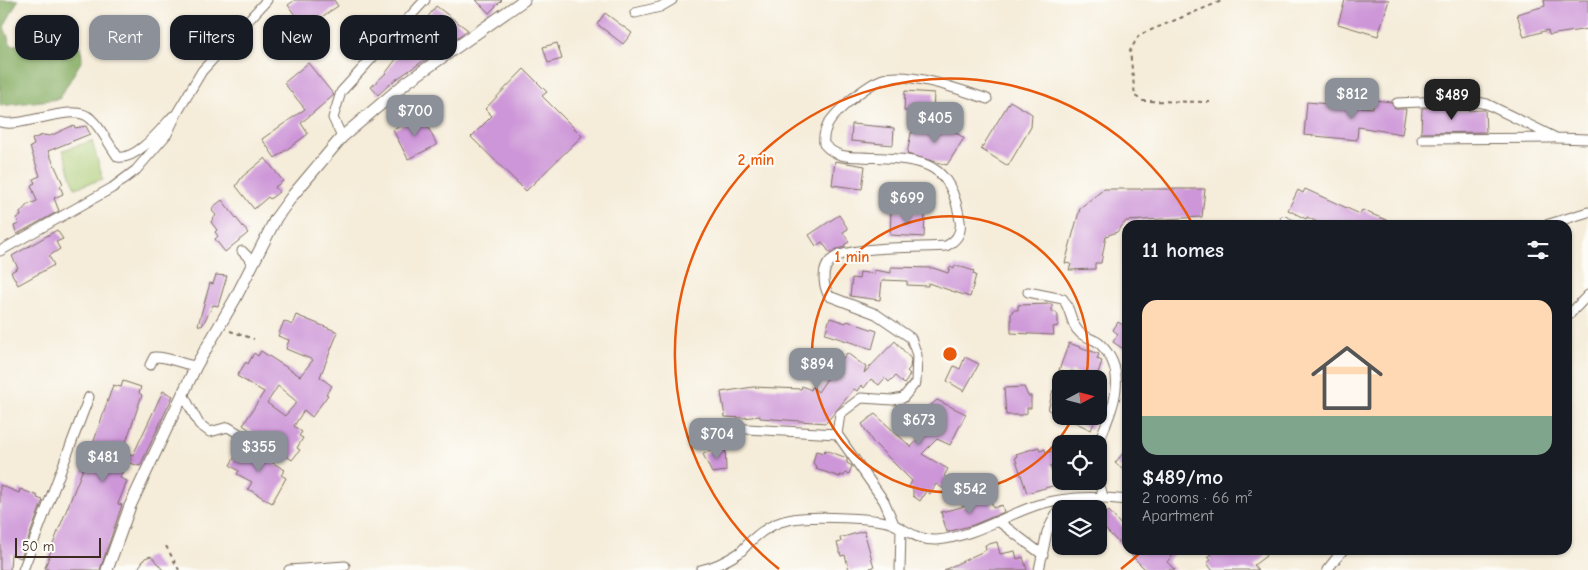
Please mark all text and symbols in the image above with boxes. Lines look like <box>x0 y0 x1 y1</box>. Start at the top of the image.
chip: Buy <box>15 15 79 60</box>
chip: Rent <box>89 15 160 60</box>
chip: Filters <box>170 15 253 60</box>
chip: New <box>263 15 330 60</box>
chip: Apartment <box>340 15 457 60</box>
pin: $812 <box>1322 78 1382 120</box>
pin: $489 <box>1422 78 1482 121</box>
text: $812 <box>1336 85 1368 103</box>
text: $489 <box>1435 86 1469 104</box>
pin: $700 <box>385 94 445 137</box>
text: $700 <box>397 102 433 120</box>
pin: $405 <box>905 102 965 144</box>
text: $405 <box>918 109 952 127</box>
text: 2 min <box>738 151 774 169</box>
pin: $699 <box>877 182 937 224</box>
text: $699 <box>890 189 924 207</box>
icon: filters <box>1524 236 1552 264</box>
text: 11 homes <box>1142 238 1224 262</box>
text: 1 min <box>835 248 869 266</box>
icon: home <box>1302 333 1392 423</box>
centre of rings <box>941 345 959 363</box>
pin: $894 <box>787 348 847 390</box>
text: $894 <box>800 355 834 373</box>
north arrow <box>1052 370 1108 425</box>
map controls <box>1052 370 1107 555</box>
pin: $673 <box>889 404 949 446</box>
text: $673 <box>902 411 936 429</box>
pin: $704 <box>687 418 747 460</box>
text: $704 <box>700 425 734 443</box>
pin: $355 <box>229 430 289 473</box>
button: locate <box>1052 435 1107 490</box>
text: $355 <box>242 438 276 456</box>
pin: $481 <box>73 440 133 483</box>
text: $481 <box>87 448 119 466</box>
text: $489/mo <box>1142 465 1223 489</box>
pin: $542 <box>940 472 1000 515</box>
text: $542 <box>953 480 987 498</box>
text: 2 rooms · 66 m² <box>1142 489 1252 507</box>
button: layers <box>1052 500 1107 555</box>
text: Apartment <box>1142 507 1214 525</box>
scale bar <box>15 535 101 558</box>
text: 50 m <box>22 538 54 555</box>

